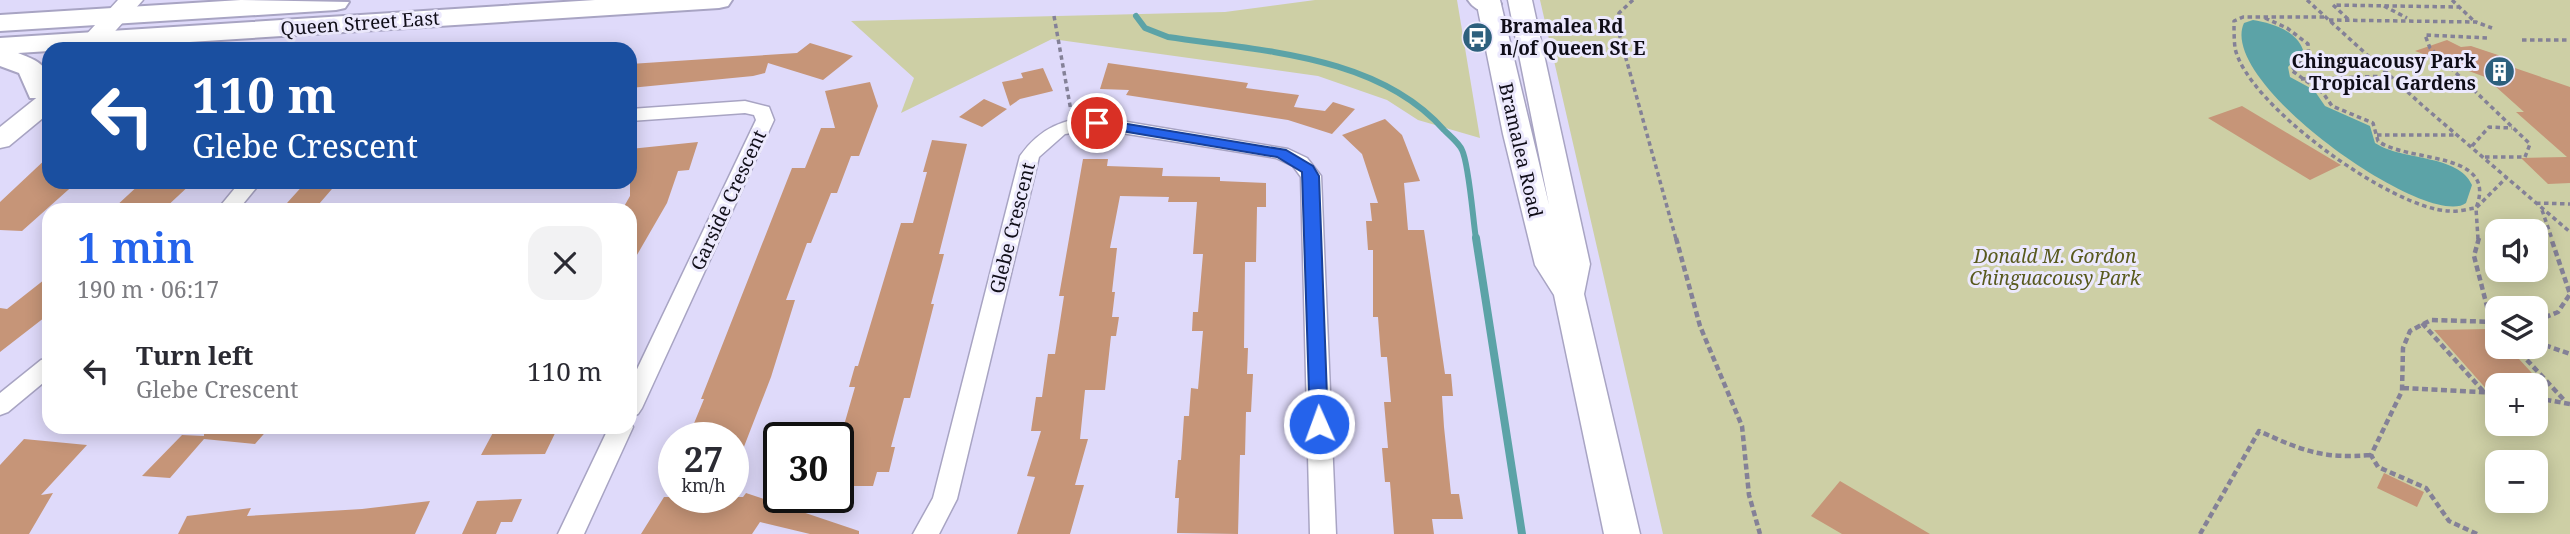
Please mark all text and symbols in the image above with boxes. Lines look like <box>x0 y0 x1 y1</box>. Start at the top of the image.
street label: Queen Street East <box>280 4 441 42</box>
place label: Bramalea Rd n/of Queen St E <box>1500 13 1646 61</box>
bus stop icon: Bramalea Rd n/of Queen St E <box>1460 20 1494 54</box>
place label: Chinguacousy Park Tropical Gardens <box>2292 48 2477 96</box>
building icon: Chinguacousy Park Tropical Gardens <box>2482 55 2516 89</box>
text: 110 m <box>192 61 336 127</box>
icon: left <box>77 70 168 161</box>
street label: Bramalea Road <box>1493 80 1549 220</box>
pin <box>1067 93 1127 153</box>
icon: arrive <box>1078 104 1116 142</box>
text: Glebe Crescent <box>192 124 418 167</box>
street label: Garside Crescent <box>684 125 772 275</box>
street label: Glebe Crescent <box>983 159 1041 296</box>
text: 1 min <box>77 218 194 275</box>
map controls <box>2485 219 2548 513</box>
button: sound <box>2485 219 2548 282</box>
button: close <box>528 226 602 300</box>
park label: Donald M. Gordon Chinguacousy Park <box>1969 243 2142 291</box>
text: 190 m · 06:17 <box>77 273 219 305</box>
button: layers <box>2485 296 2548 359</box>
text: Turn left <box>136 337 253 373</box>
icon: left <box>77 352 115 390</box>
text: 110 m <box>527 353 602 389</box>
text: Glebe Crescent <box>136 373 298 405</box>
button: + <box>2485 373 2548 436</box>
position arrow <box>1282 387 1356 461</box>
speed limit sign: 30 <box>763 422 854 513</box>
text: 27 <box>684 435 723 482</box>
button: − <box>2485 450 2548 513</box>
text: km/h <box>681 473 726 497</box>

